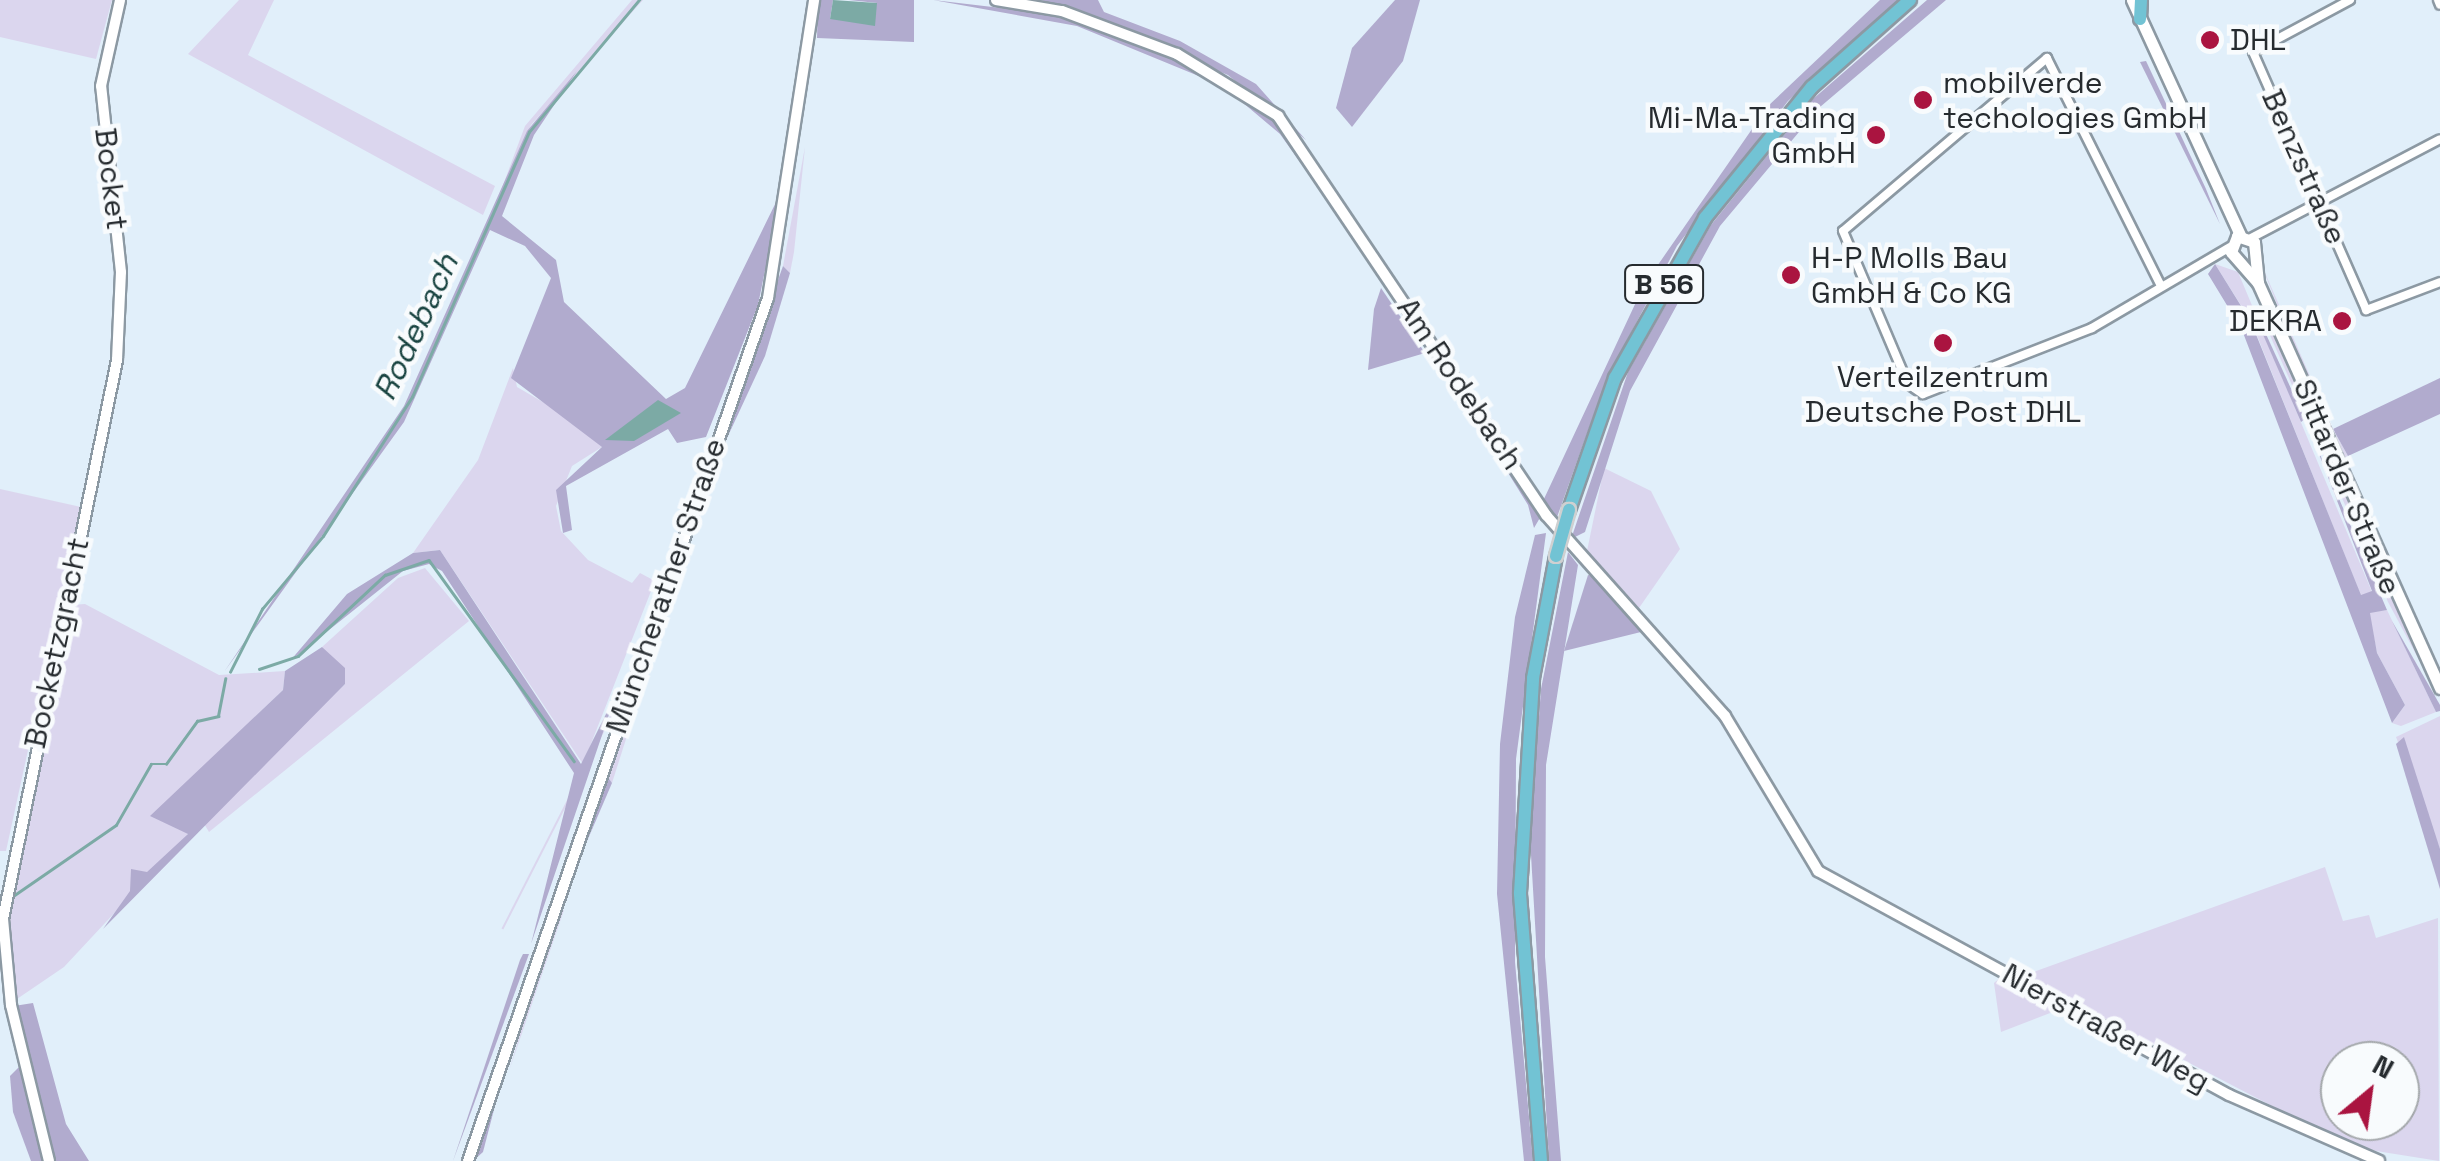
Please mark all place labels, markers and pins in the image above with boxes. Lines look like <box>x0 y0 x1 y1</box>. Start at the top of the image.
place label: DHL <box>2230 22 2286 58</box>
marker: DHL <box>2199 29 2221 51</box>
place label: mobilverde techologies GmbH <box>1943 65 2207 136</box>
marker: mobilverde techologies GmbH <box>1912 89 1934 111</box>
place label: Mi-Ma-Trading GmbH <box>1648 100 1856 170</box>
marker: Mi-Ma-Trading GmbH <box>1865 124 1887 146</box>
place label: H-P Molls Bau GmbH & Co KG <box>1811 240 2012 310</box>
marker: H-P Molls Bau GmbH & Co KG <box>1780 264 1802 286</box>
place label: DEKRA <box>2229 303 2322 339</box>
marker: DEKRA <box>2331 310 2353 332</box>
marker: Verteilzentrum Deutsche Post DHL <box>1932 332 1954 354</box>
place label: Verteilzentrum Deutsche Post DHL <box>1805 359 2081 430</box>

